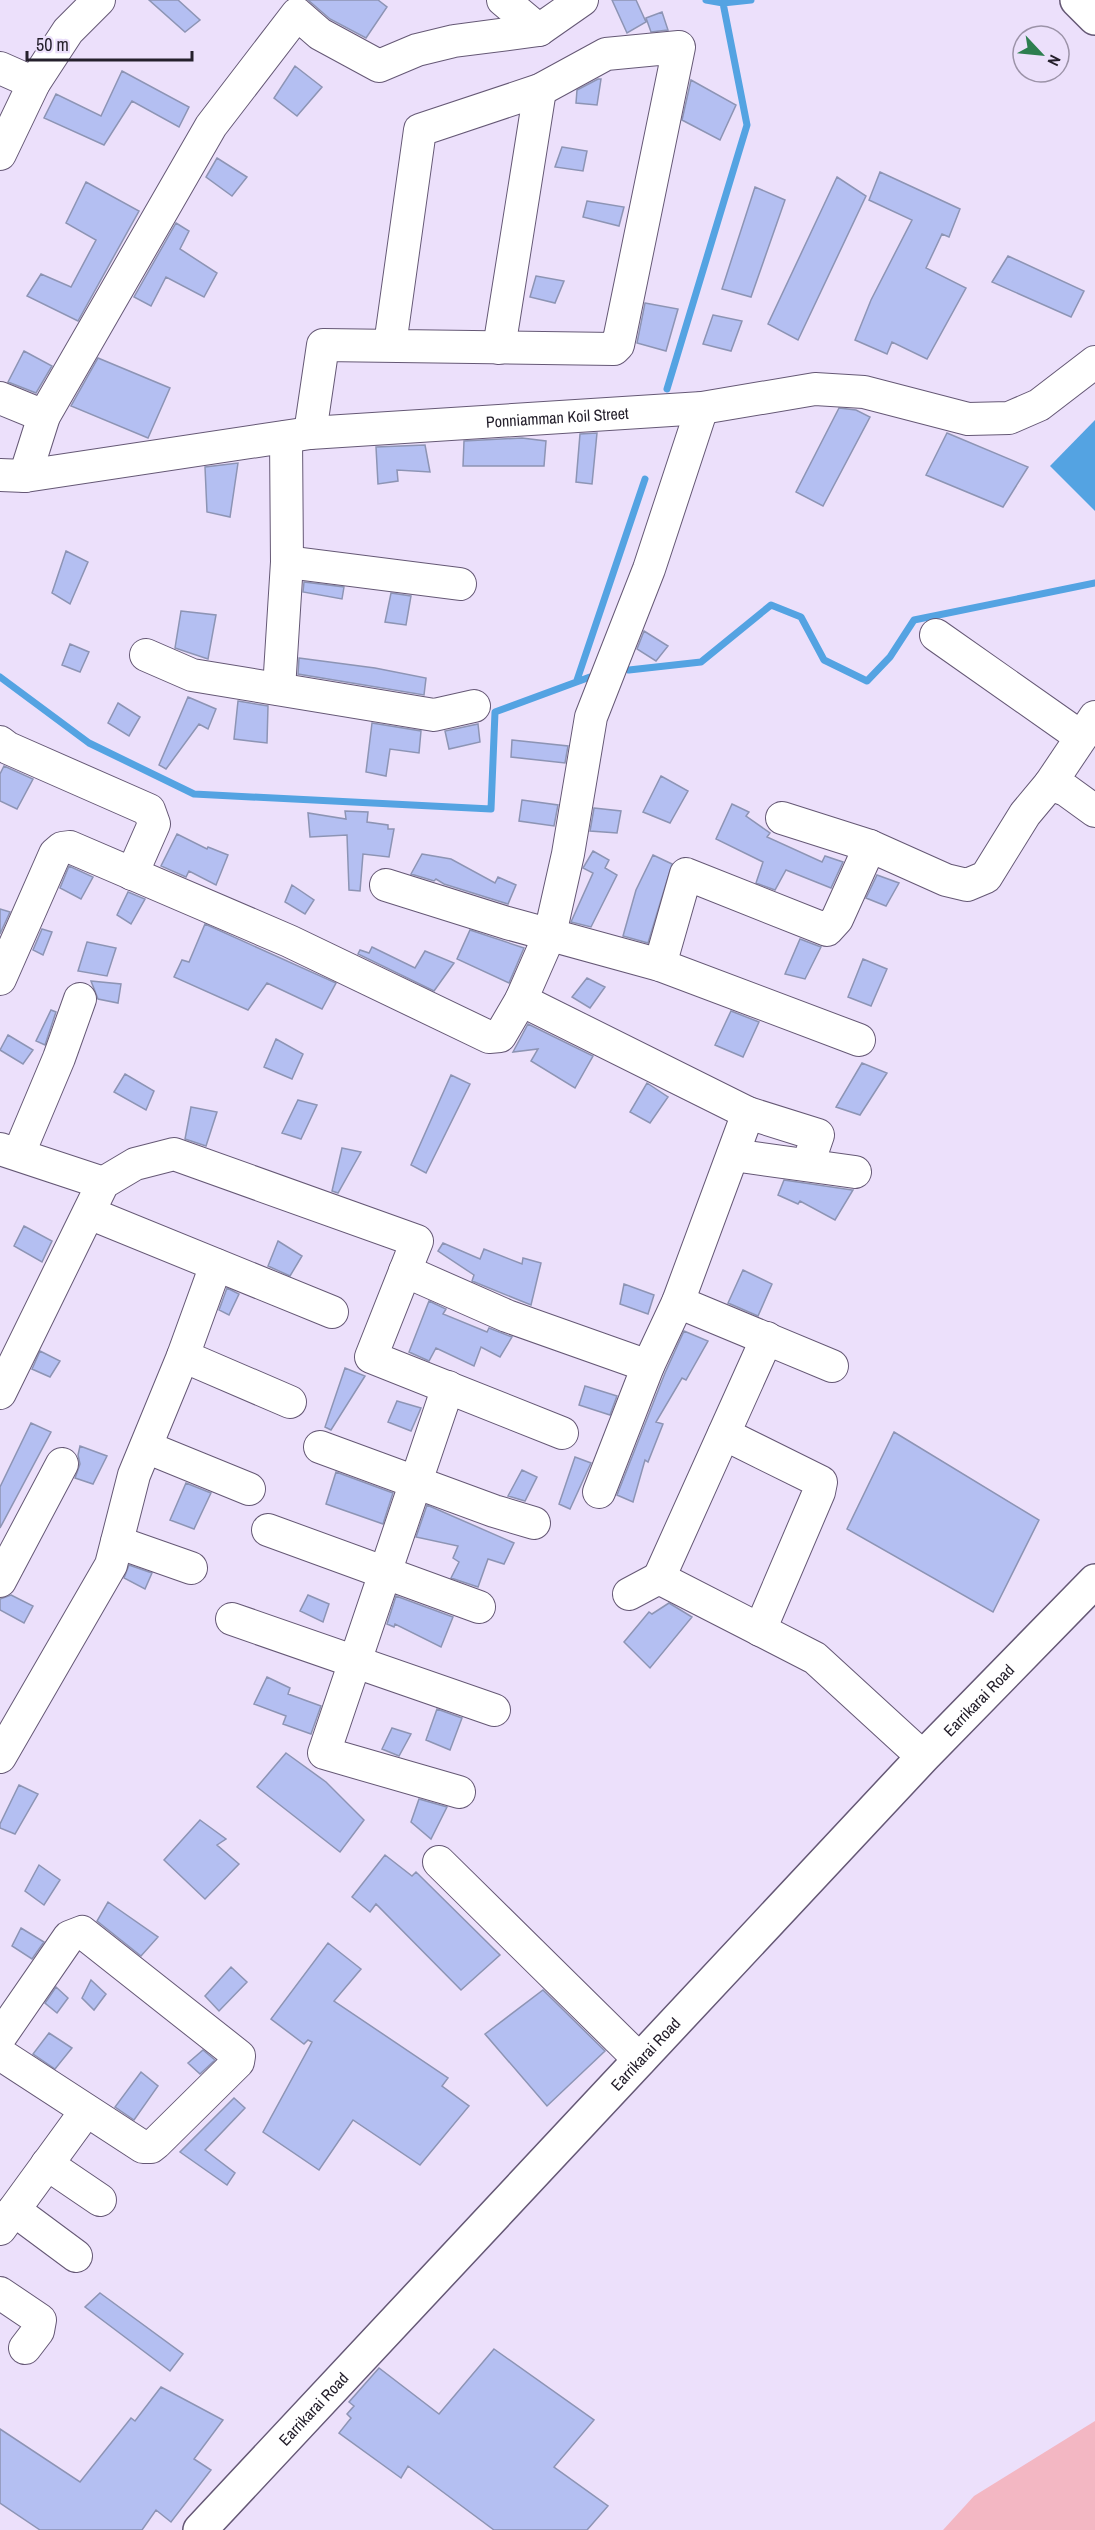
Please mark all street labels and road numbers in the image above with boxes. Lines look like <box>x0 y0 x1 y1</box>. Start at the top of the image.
street label: Ponniamman Koil Street <box>485 402 630 433</box>
street label: Earrikarai Road <box>938 1659 1019 1741</box>
street label: Earrikarai Road <box>606 2012 685 2095</box>
street label: Earrikarai Road <box>274 2367 353 2450</box>

